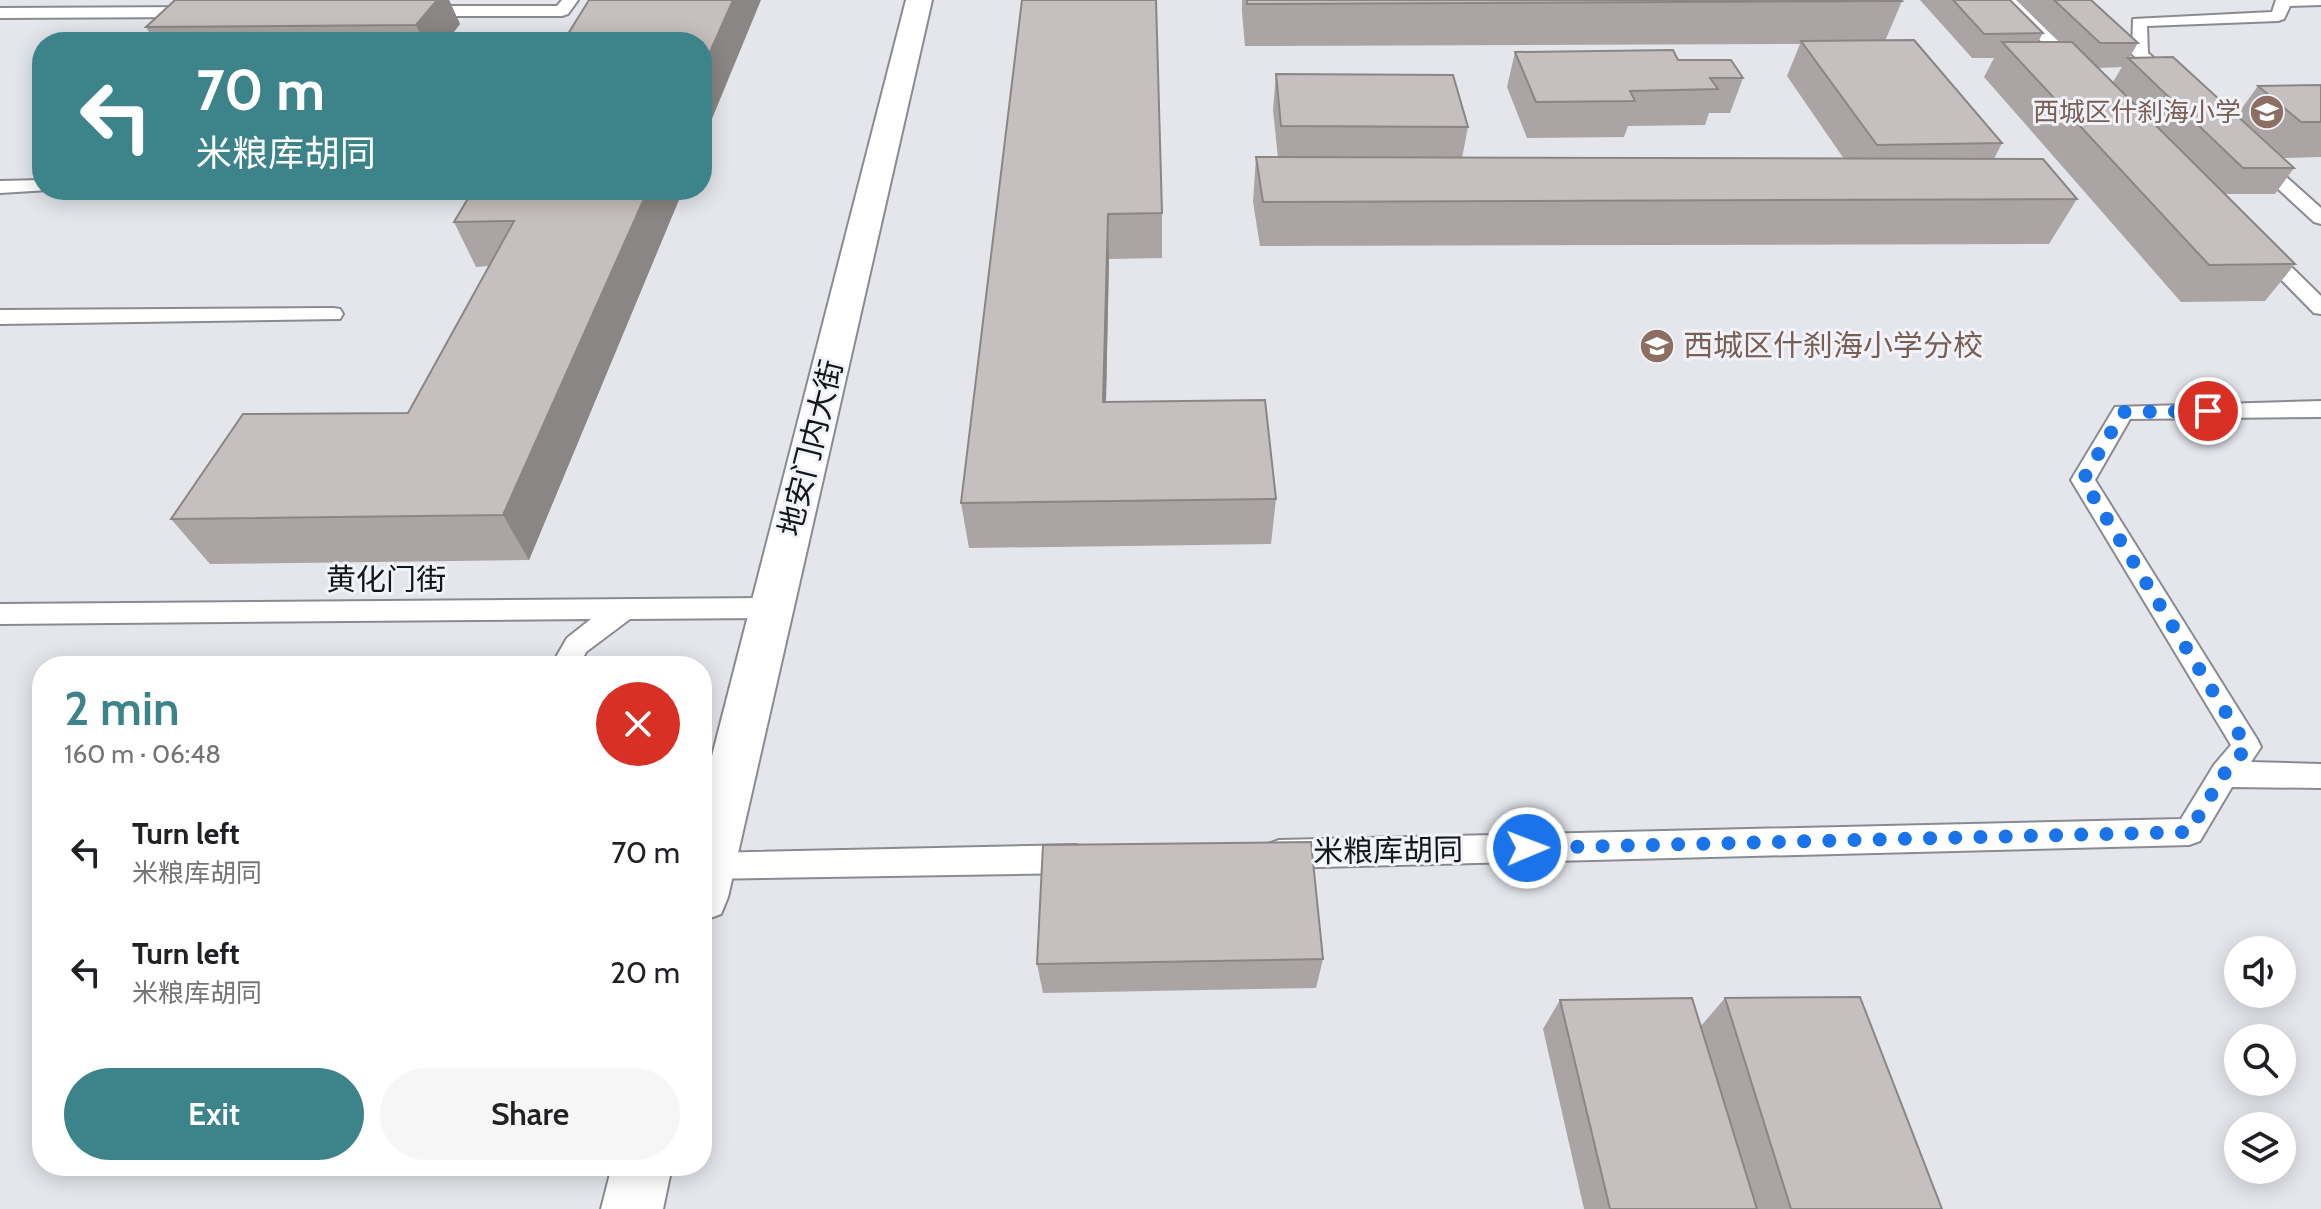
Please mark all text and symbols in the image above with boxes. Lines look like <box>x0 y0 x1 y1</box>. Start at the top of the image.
text: 70 m <box>196 56 325 124</box>
icon: left <box>64 64 168 168</box>
school or university icon: 西城区什刹海小学 <box>2248 93 2286 131</box>
place label: 西城区什刹海小学 <box>2033 96 2241 128</box>
text: 米粮库胡同 <box>196 131 376 175</box>
school or university icon: 西城区什刹海小学分校 <box>1638 327 1676 365</box>
place label: 西城区什刹海小学分校 <box>1683 327 1983 364</box>
street label: 地安门内大街 <box>771 356 850 540</box>
pin <box>2174 377 2242 445</box>
icon: arrive <box>2186 389 2230 433</box>
street label: 黄化门街 <box>326 561 446 598</box>
text: 2 min <box>64 679 180 737</box>
button: close <box>596 682 680 766</box>
text: 160 m · 06:48 <box>64 738 221 770</box>
position arrow <box>1485 806 1569 890</box>
text: Turn left <box>132 815 240 852</box>
icon: left <box>64 830 108 874</box>
street label: 米粮库胡同 <box>1313 831 1463 870</box>
text: 70 m <box>611 834 680 871</box>
text: 米粮库胡同 <box>132 857 262 889</box>
text: Turn left <box>132 935 240 972</box>
map controls <box>2224 936 2296 1184</box>
button: sound <box>2224 936 2296 1008</box>
icon: left <box>64 950 108 994</box>
text: 20 m <box>610 954 680 991</box>
text: 米粮库胡同 <box>132 977 262 1009</box>
button: search <box>2224 1024 2296 1096</box>
button: Exit <box>64 1068 364 1160</box>
button: Share <box>380 1068 680 1160</box>
button: layers <box>2224 1112 2296 1184</box>

